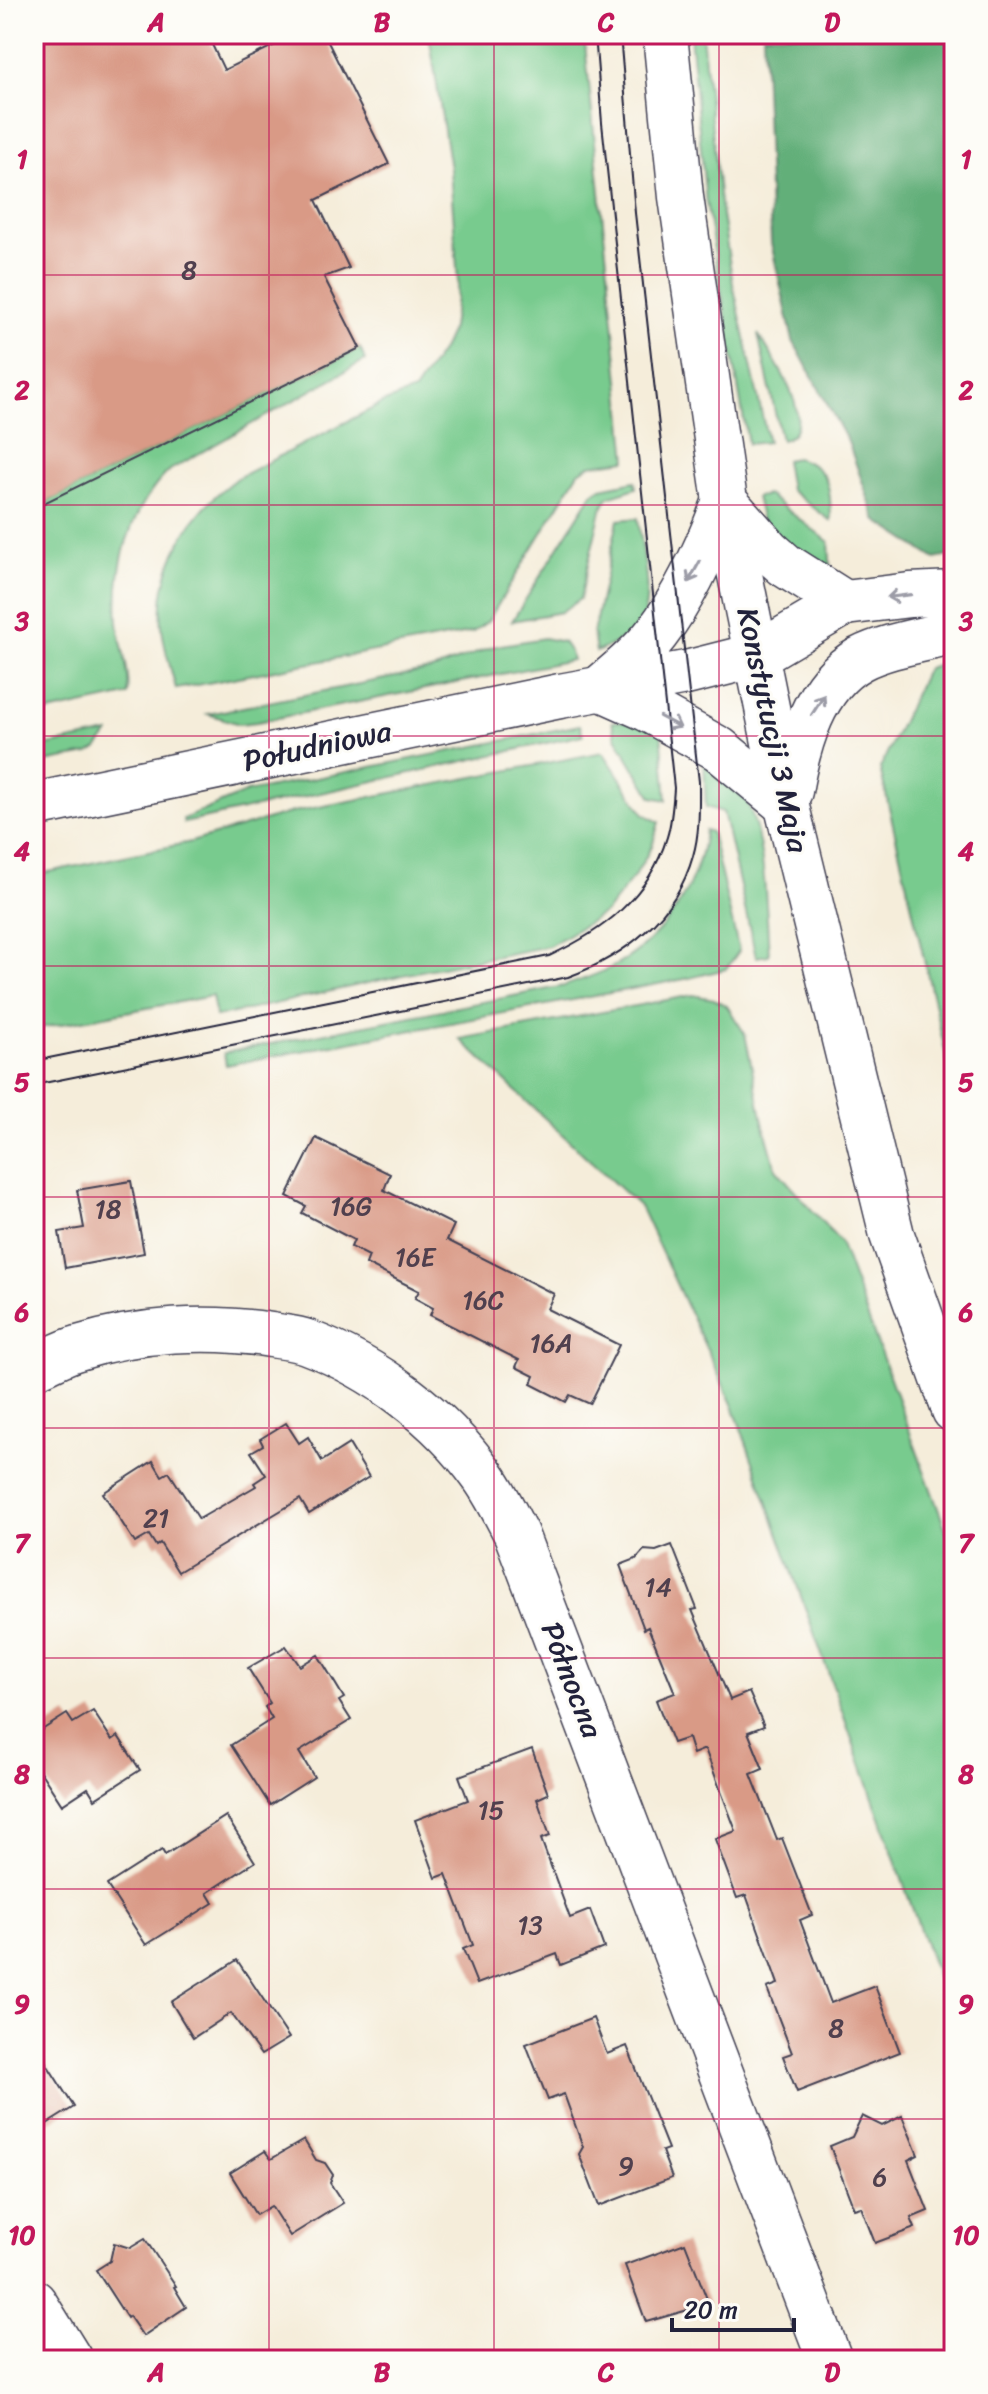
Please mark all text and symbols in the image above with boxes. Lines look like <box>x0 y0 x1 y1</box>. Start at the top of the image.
text: A <box>146 0 165 45</box>
text: B <box>374 0 391 45</box>
text: C <box>597 0 615 45</box>
text: D <box>824 0 840 45</box>
text: 1 <box>16 136 28 182</box>
text: 1 <box>960 136 972 182</box>
house number: 8 <box>181 247 197 293</box>
text: 2 <box>13 367 30 413</box>
text: 2 <box>957 367 974 413</box>
one-way arrow <box>686 560 701 584</box>
one-way arrow <box>887 589 913 604</box>
text: 3 <box>14 598 30 644</box>
text: 3 <box>958 598 974 644</box>
street label: Konstytucji 3 Maja <box>721 602 826 859</box>
one-way arrow <box>810 694 826 717</box>
street label: Południowa <box>238 704 397 788</box>
one-way arrow <box>657 715 681 731</box>
text: 4 <box>14 828 30 874</box>
text: 4 <box>958 828 974 874</box>
text: 5 <box>14 1059 30 1105</box>
text: 5 <box>958 1059 974 1105</box>
house number: 16G <box>330 1183 372 1229</box>
house number: 18 <box>95 1186 122 1232</box>
house number: 16E <box>395 1234 437 1280</box>
house number: 16C <box>462 1277 504 1323</box>
text: 6 <box>14 1289 30 1335</box>
text: 6 <box>958 1289 974 1335</box>
house number: 16A <box>530 1320 572 1366</box>
house number: 21 <box>143 1495 169 1541</box>
text: 7 <box>15 1520 32 1566</box>
text: 7 <box>959 1520 976 1566</box>
house number: 14 <box>644 1564 672 1610</box>
street label: Północna <box>525 1614 619 1747</box>
text: 8 <box>13 1751 30 1797</box>
text: 8 <box>957 1751 974 1797</box>
house number: 15 <box>477 1787 505 1833</box>
house number: 13 <box>517 1902 543 1948</box>
text: 9 <box>14 1981 30 2027</box>
text: 9 <box>958 1981 974 2027</box>
house number: 8 <box>828 2005 844 2051</box>
house number: 9 <box>618 2143 634 2189</box>
house number: 6 <box>873 2154 887 2200</box>
text: 10 <box>8 2212 36 2258</box>
text: 10 <box>952 2212 980 2258</box>
scale bar <box>672 2282 794 2332</box>
text: 20 m <box>684 2289 738 2331</box>
text: A <box>146 2349 165 2394</box>
text: B <box>374 2349 391 2394</box>
text: C <box>597 2349 615 2394</box>
text: D <box>824 2349 840 2394</box>

